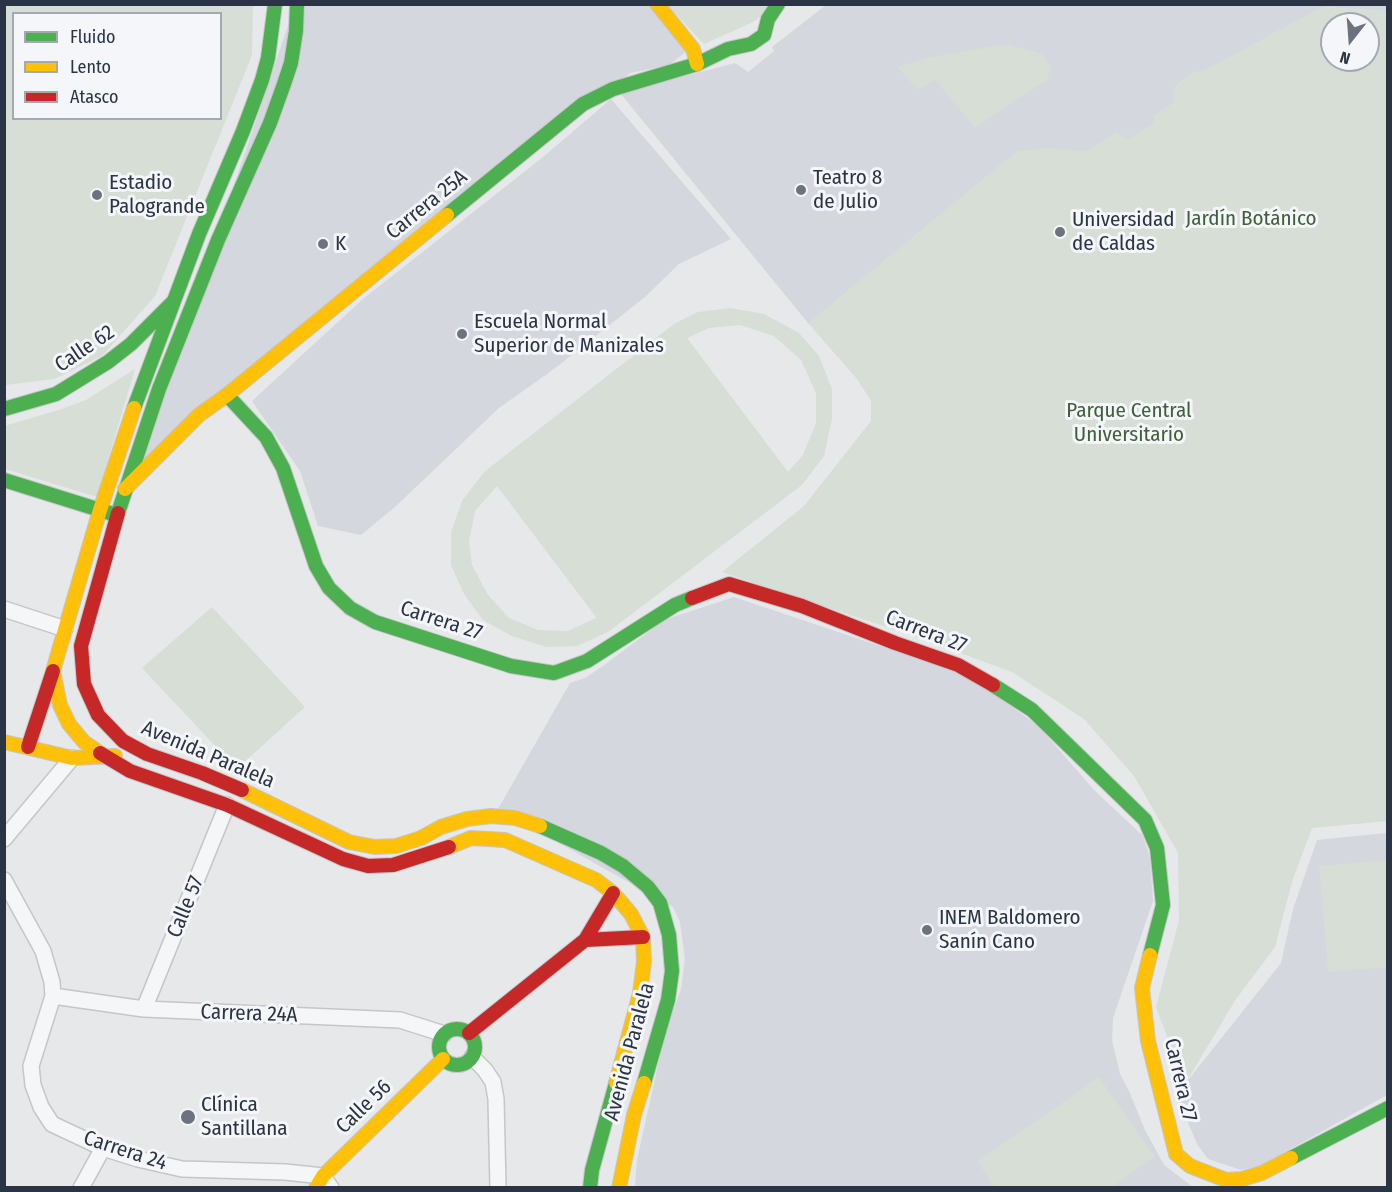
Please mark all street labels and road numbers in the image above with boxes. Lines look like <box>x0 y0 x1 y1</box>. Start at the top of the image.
street label: Carrera 25A <box>381 165 473 245</box>
street label: Calle 62 <box>50 320 120 378</box>
street label: Carrera 27 <box>397 596 485 646</box>
street label: Carrera 27 <box>882 605 970 659</box>
street label: Avenida Paralela <box>138 716 278 794</box>
street label: Calle 57 <box>162 872 210 942</box>
street label: Avenida Paralela <box>599 980 661 1124</box>
street label: Carrera 24A <box>200 1000 298 1028</box>
street label: Carrera 27 <box>1158 1036 1202 1124</box>
street label: Calle 56 <box>331 1075 397 1139</box>
street label: Carrera 24 <box>80 1126 170 1176</box>

